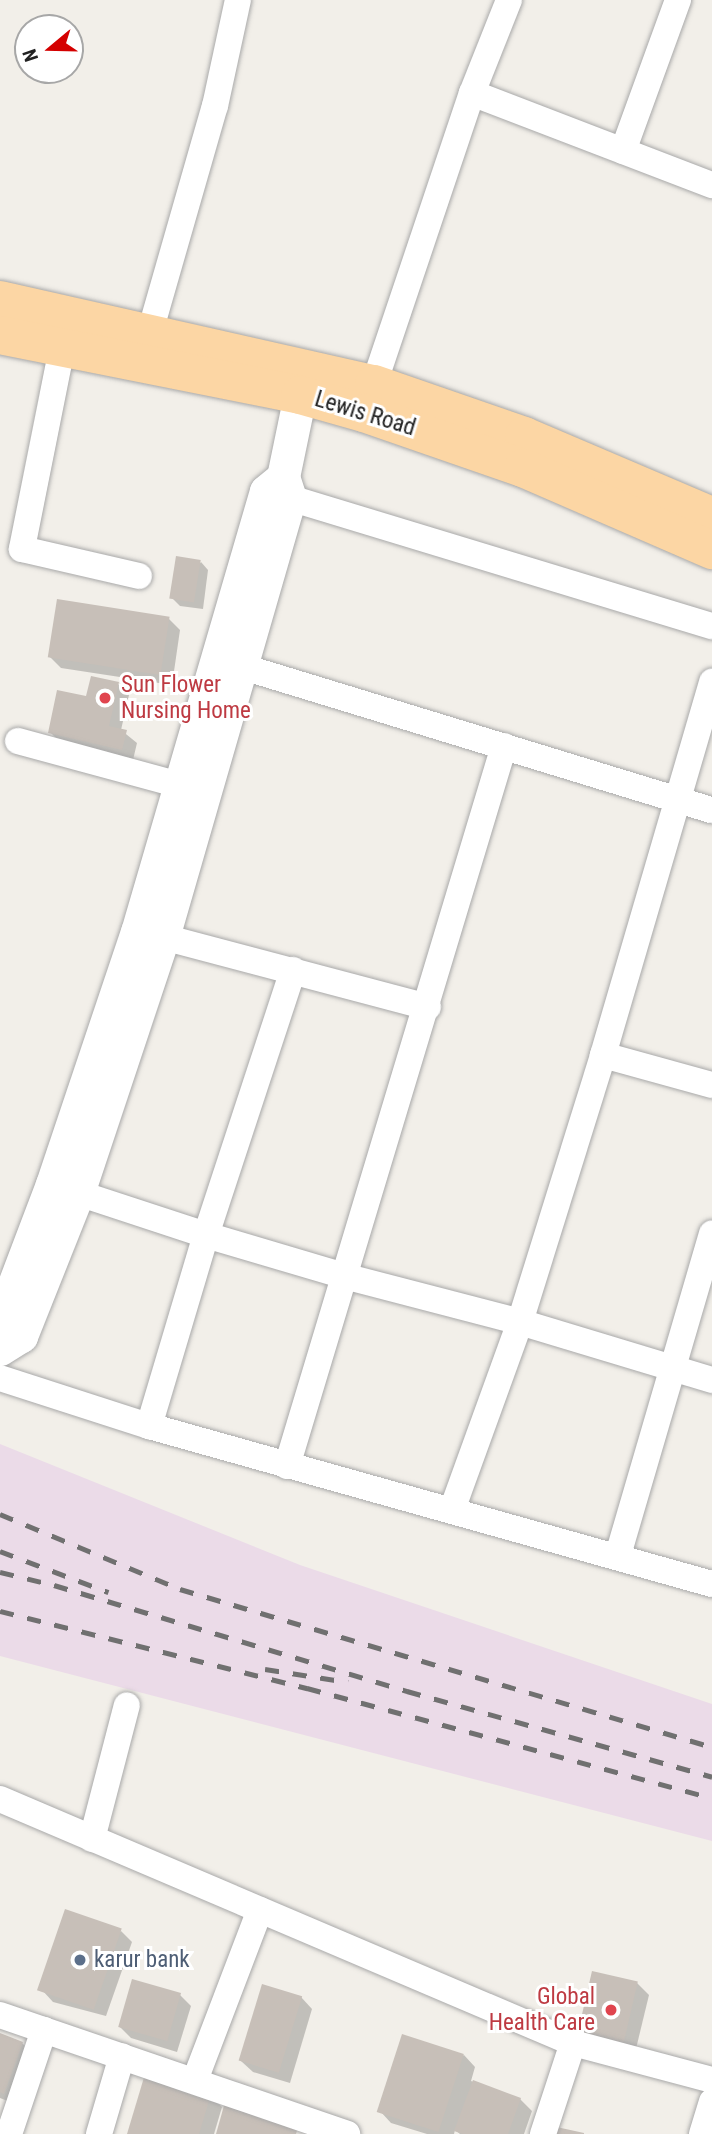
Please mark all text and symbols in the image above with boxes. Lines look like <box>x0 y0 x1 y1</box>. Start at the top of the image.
north arrow <box>14 14 84 84</box>
text: N <box>18 46 43 65</box>
street label: Lewis Road <box>311 386 419 442</box>
place label: Sun Flower Nursing Home <box>121 671 251 725</box>
marker: Sun Flower Nursing Home <box>95 688 115 708</box>
place label: karur bank <box>94 1946 190 1974</box>
marker: karur bank <box>72 1952 88 1968</box>
place label: Global Health Care <box>489 1983 595 2037</box>
marker: Global Health Care <box>601 2000 621 2020</box>

